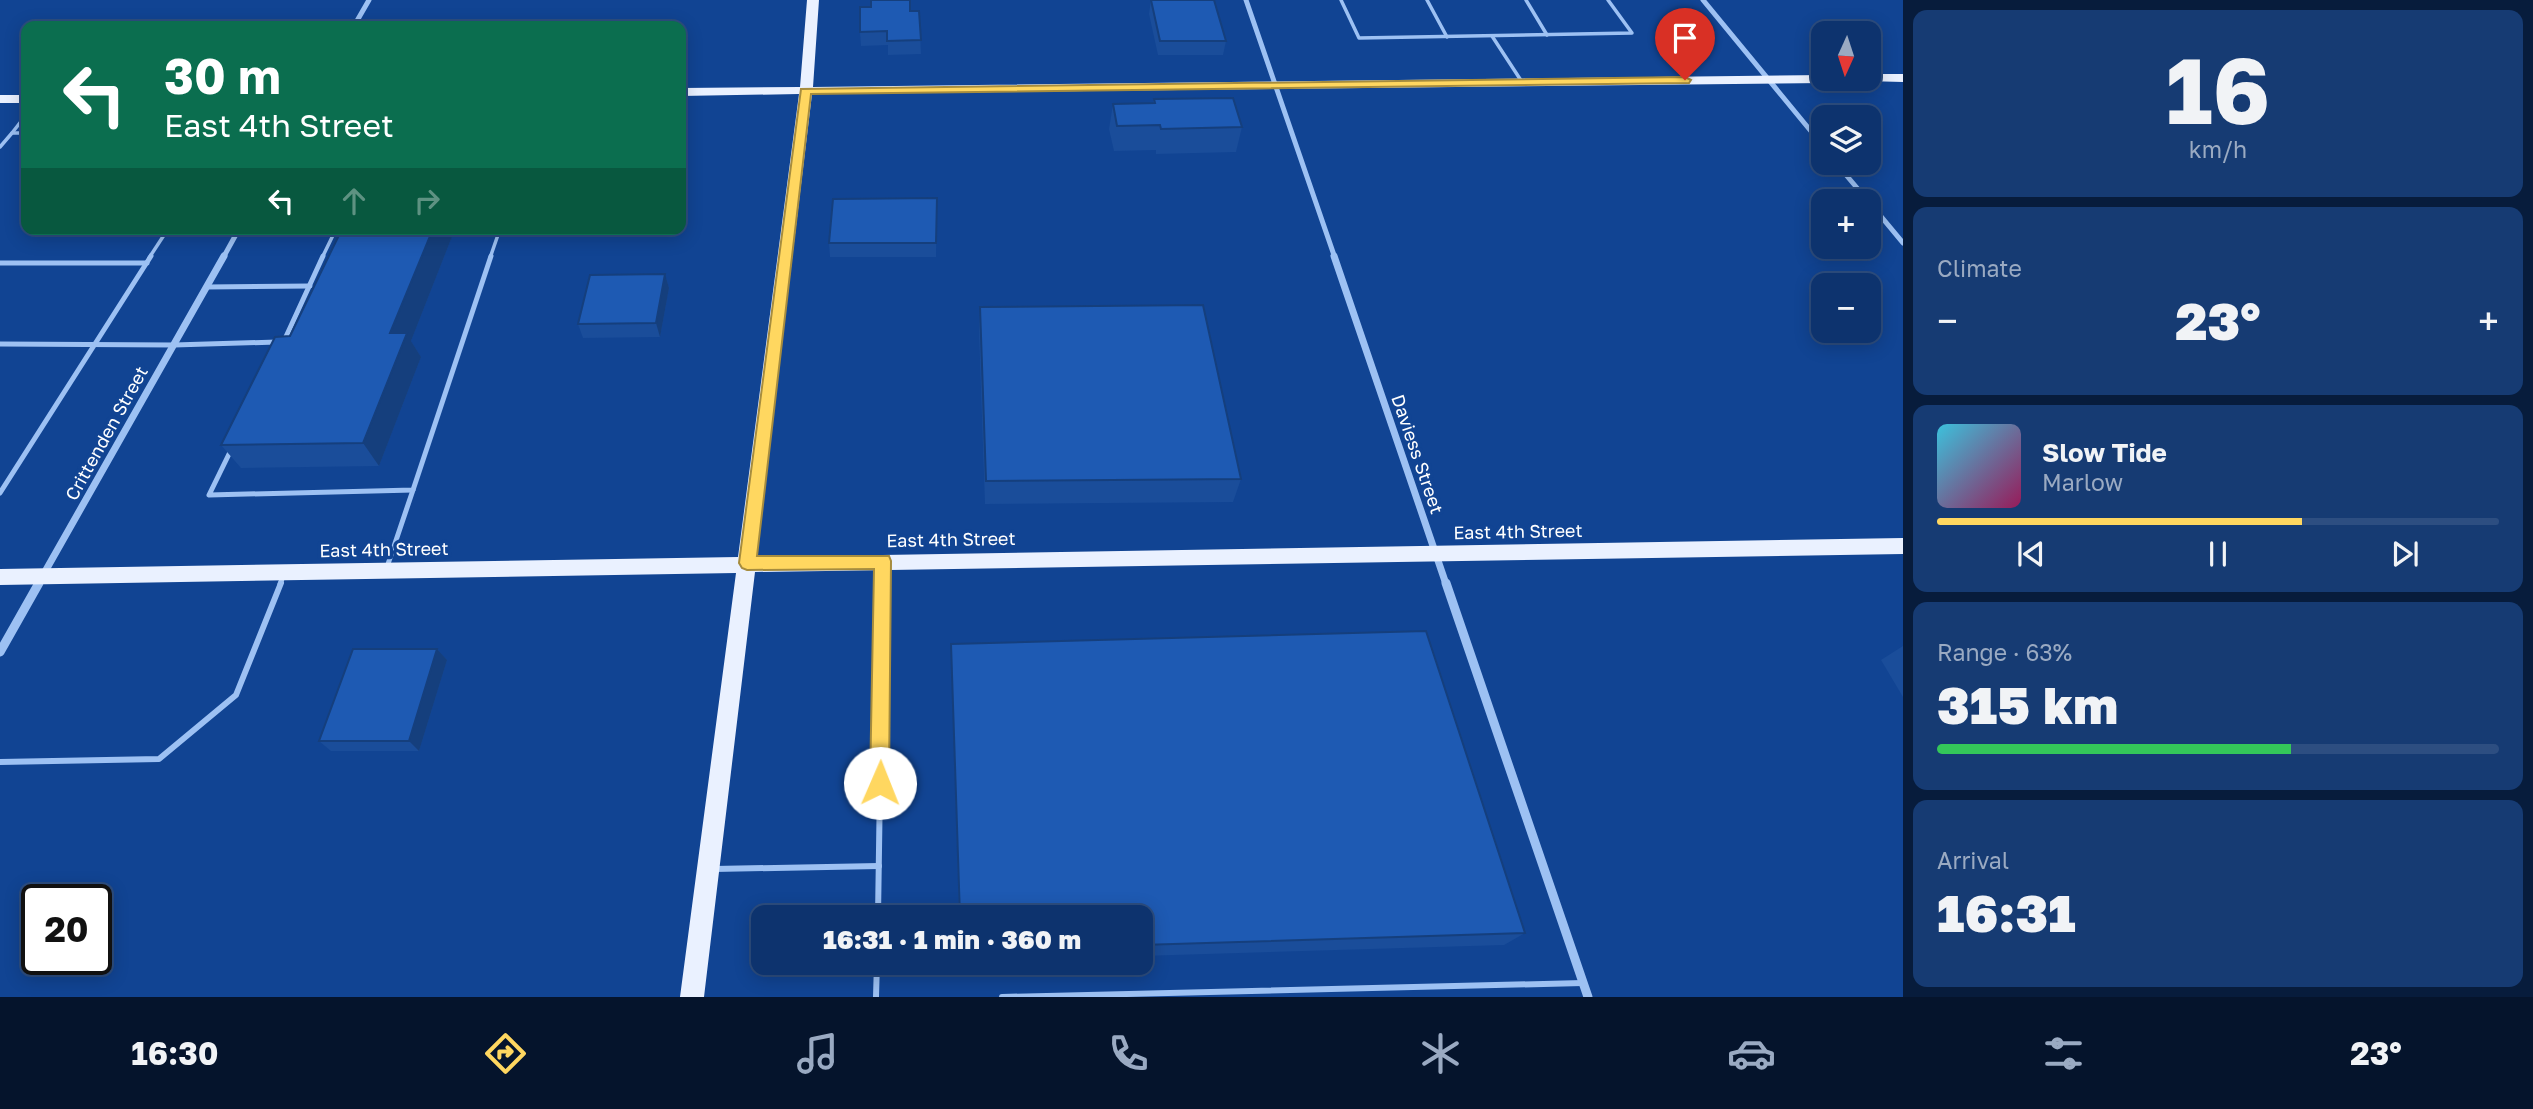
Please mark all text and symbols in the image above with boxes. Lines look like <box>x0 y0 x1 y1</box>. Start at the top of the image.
pin <box>1655 8 1715 80</box>
icon: arrive <box>1666 19 1704 57</box>
north arrow <box>1811 21 1881 91</box>
map controls <box>1811 21 1881 343</box>
text: 16 <box>2166 35 2270 144</box>
text: 30 m <box>164 46 281 105</box>
icon: left <box>49 49 140 140</box>
button: layers <box>1811 105 1881 175</box>
text: East 4th Street <box>164 106 394 144</box>
text: km/h <box>2189 135 2247 163</box>
icon: left <box>262 182 300 220</box>
icon: ahead <box>335 182 373 220</box>
icon: right <box>408 182 446 220</box>
button: + <box>1811 189 1881 259</box>
text: Climate <box>1937 254 2022 282</box>
button: − <box>1811 273 1881 343</box>
text: 23° <box>2175 289 2261 351</box>
text: − <box>1937 298 1958 343</box>
text: + <box>2478 298 2499 343</box>
street label: Crittenden Street <box>60 362 152 504</box>
street label: Daviess Street <box>1387 392 1449 516</box>
text: Slow Tide <box>2042 437 2167 468</box>
text: Marlow <box>2042 468 2123 496</box>
street label: East 4th Street <box>1453 519 1583 543</box>
street label: East 4th Street <box>886 527 1016 551</box>
icon: previous <box>2012 535 2050 573</box>
icon: pause <box>2199 535 2237 573</box>
icon: next <box>2386 535 2424 573</box>
street label: East 4th Street <box>319 537 449 561</box>
text: Range · 63% <box>1937 638 2072 666</box>
text: 315 km <box>1937 673 2118 735</box>
position arrow <box>843 746 917 820</box>
text: Arrival <box>1937 846 2009 874</box>
text: 16:31 <box>1937 881 2076 943</box>
speed limit sign: 20 <box>21 884 112 975</box>
text: 16:31 · 1 min · 360 m <box>823 924 1081 955</box>
icon: directions <box>481 1029 530 1078</box>
icon: music <box>793 1029 842 1078</box>
icon: phone <box>1104 1029 1153 1078</box>
icon: climate <box>1416 1029 1465 1078</box>
icon: car <box>1727 1029 1776 1078</box>
icon: filters <box>2039 1029 2088 1078</box>
text: 16:30 <box>131 1034 219 1072</box>
text: 23° <box>2350 1034 2402 1072</box>

